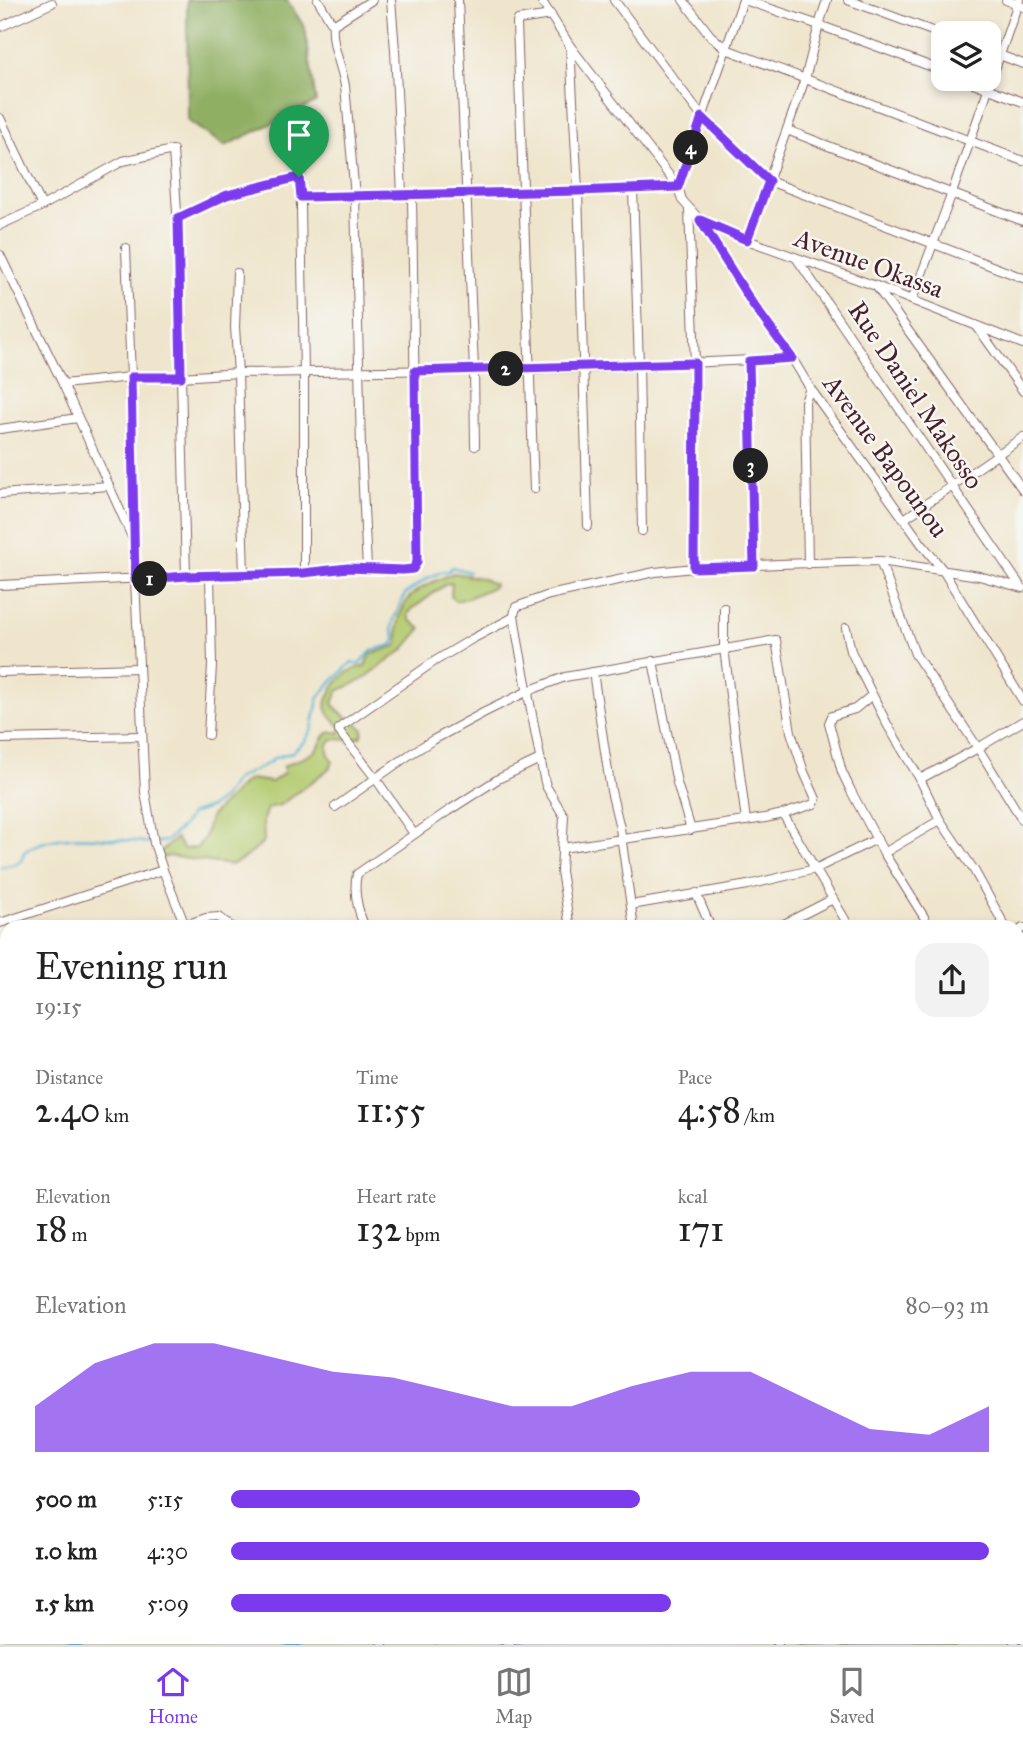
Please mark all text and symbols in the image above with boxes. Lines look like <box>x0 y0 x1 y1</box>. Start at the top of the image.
map controls <box>931 21 1001 91</box>
button: layers <box>931 21 1001 91</box>
pin <box>269 105 329 177</box>
icon: arrive <box>280 116 318 154</box>
pin: 4 <box>674 130 708 166</box>
text: 4 <box>685 136 696 159</box>
street label: Avenue Okassa <box>789 221 948 305</box>
street label: Rue Daniel Makosso <box>841 295 991 495</box>
pin: 2 <box>489 352 524 386</box>
text: 2 <box>501 357 510 380</box>
street label: Avenue Bapounou <box>816 368 956 544</box>
pin: 3 <box>734 448 768 484</box>
text: 3 <box>747 454 754 477</box>
pin: 1 <box>132 562 168 596</box>
text: 1 <box>146 567 153 590</box>
text: Evening run <box>35 943 228 989</box>
button: share <box>915 943 989 1017</box>
text: 19:15 <box>35 992 82 1020</box>
text: Distance <box>35 1066 103 1089</box>
text: Time <box>356 1066 398 1089</box>
text: Pace <box>678 1066 712 1089</box>
text: 2.40 <box>35 1089 100 1132</box>
text: 11:55 <box>356 1089 425 1132</box>
text: 4:58 <box>678 1089 741 1132</box>
text: km <box>100 1104 129 1127</box>
text: /km <box>741 1104 775 1127</box>
text: Elevation <box>35 1185 110 1208</box>
text: Heart rate <box>356 1185 436 1208</box>
text: kcal <box>678 1185 708 1208</box>
text: 18 <box>35 1208 67 1251</box>
text: 132 <box>356 1208 401 1251</box>
text: 171 <box>678 1208 724 1251</box>
text: m <box>67 1223 88 1246</box>
text: bpm <box>401 1223 440 1246</box>
text: Elevation <box>35 1291 126 1319</box>
text: 80–93 m <box>906 1291 989 1319</box>
text: 500 m <box>35 1485 97 1513</box>
text: 5:15 <box>147 1485 183 1513</box>
text: 1.0 km <box>35 1537 97 1565</box>
text: 4:30 <box>147 1537 188 1565</box>
text: 1.5 km <box>35 1589 94 1617</box>
text: 5:09 <box>147 1589 189 1617</box>
tab: Home <box>148 1663 198 1728</box>
tab: Map <box>495 1663 533 1728</box>
tab: Saved <box>830 1663 875 1728</box>

